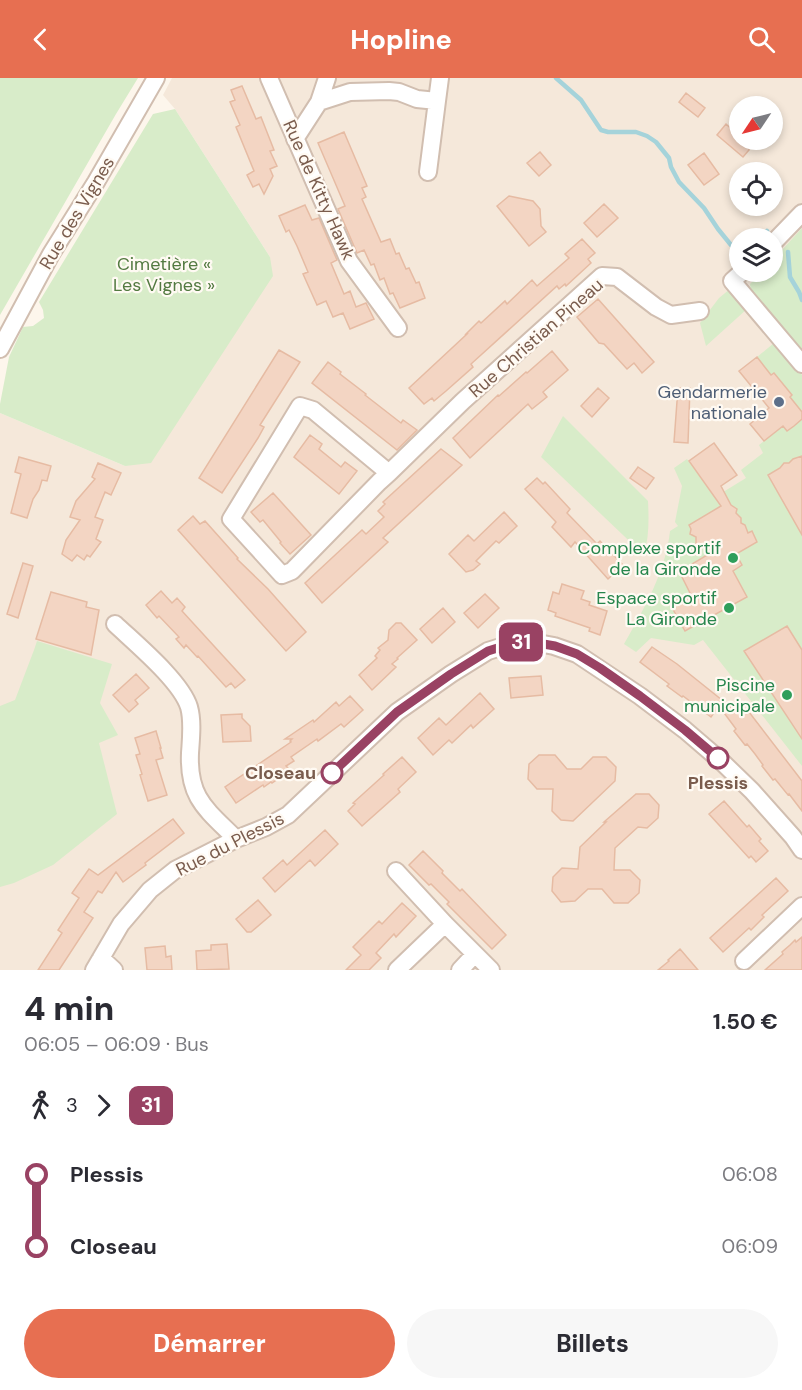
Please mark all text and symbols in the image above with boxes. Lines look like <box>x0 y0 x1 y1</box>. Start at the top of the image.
text: Hopline <box>350 22 452 57</box>
icon: back <box>24 23 57 56</box>
icon: search <box>745 23 778 56</box>
north arrow <box>729 96 783 150</box>
map controls <box>729 96 783 282</box>
street label: Rue de Kitty Hawk <box>277 116 361 264</box>
street label: Rue des Vignes <box>34 152 120 274</box>
button: locate <box>729 162 783 216</box>
button: layers <box>729 228 783 282</box>
park label: Cimetière « Les Vignes » <box>113 252 215 297</box>
street label: Rue Christian Pineau <box>464 273 608 403</box>
place label: Gendarmerie nationale <box>658 380 767 425</box>
marker: Gendarmerie nationale <box>772 395 786 409</box>
place label: Complexe sportif de la Gironde <box>578 536 721 581</box>
marker: Complexe sportif de la Gironde <box>726 551 740 565</box>
place label: Espace sportif La Gironde <box>596 586 717 631</box>
marker: Espace sportif La Gironde <box>722 601 736 615</box>
line badge: 31 <box>494 622 548 662</box>
text: 31 <box>511 628 531 656</box>
place label: Piscine municipale <box>684 673 775 718</box>
marker: Piscine municipale <box>780 688 794 702</box>
marker: Plessis <box>707 747 729 769</box>
place label: Closeau <box>245 761 316 785</box>
marker: Closeau <box>321 762 343 784</box>
place label: Plessis <box>688 771 748 795</box>
street label: Rue du Plessis <box>172 806 288 882</box>
text: 4 min <box>24 987 114 1030</box>
text: 1.50 € <box>713 1007 778 1036</box>
text: 06:05 – 06:09 · Bus <box>24 1031 209 1057</box>
icon: walk <box>24 1089 57 1122</box>
icon: forward <box>87 1089 120 1122</box>
text: 31 <box>141 1091 161 1119</box>
text: 3 <box>66 1092 78 1118</box>
text: Plessis <box>70 1160 144 1189</box>
text: 06:08 <box>722 1161 778 1187</box>
text: Closeau <box>70 1232 157 1261</box>
text: 06:09 <box>721 1233 778 1259</box>
button: Démarrer <box>24 1309 395 1378</box>
button: Billets <box>407 1309 778 1378</box>

